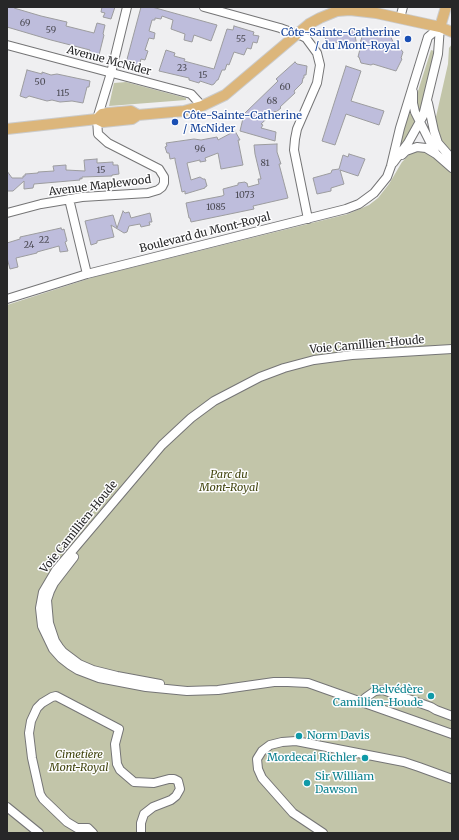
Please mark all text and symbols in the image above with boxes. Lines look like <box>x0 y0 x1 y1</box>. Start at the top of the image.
house number: 69 <box>20 18 30 28</box>
house number: 59 <box>46 25 56 35</box>
place label: Côte-Sainte-Catherine / du Mont-Royal <box>281 26 400 52</box>
house number: 55 <box>236 34 246 44</box>
marker: Côte-Sainte-Catherine / du Mont-Royal <box>403 34 413 44</box>
street label: Avenue McNider <box>65 43 153 79</box>
house number: 23 <box>177 63 187 73</box>
house number: 15 <box>198 70 208 80</box>
house number: 50 <box>35 77 45 87</box>
house number: 60 <box>279 82 291 92</box>
house number: 115 <box>57 88 69 98</box>
house number: 68 <box>267 96 277 106</box>
place label: Côte-Sainte-Catherine / McNider <box>183 109 302 135</box>
marker: Côte-Sainte-Catherine / McNider <box>170 117 180 127</box>
house number: 96 <box>195 144 205 154</box>
house number: 81 <box>260 158 270 168</box>
house number: 15 <box>96 165 106 175</box>
street label: Avenue Maplewood <box>48 173 152 199</box>
house number: 1073 <box>235 190 255 200</box>
house number: 1085 <box>206 202 226 212</box>
street label: Boulevard du Mont-Royal <box>138 210 272 256</box>
house number: 22 <box>39 235 49 245</box>
house number: 24 <box>24 240 34 250</box>
street label: Voie Camillien-Houde <box>309 333 425 357</box>
park label: Parc du Mont-Royal <box>199 468 259 494</box>
street label: Voie Camillien-Houde <box>38 478 120 576</box>
place label: Belvédère Camillien-Houde <box>333 683 423 709</box>
marker: Belvédère Camillien-Houde <box>426 691 436 701</box>
place label: Norm Davis <box>307 729 370 743</box>
marker: Norm Davis <box>294 731 304 741</box>
park label: Cimetière Mont-Royal <box>49 748 109 774</box>
place label: Mordecai Richler <box>267 751 357 765</box>
marker: Mordecai Richler <box>360 753 370 763</box>
place label: Sir William Dawson <box>315 770 374 796</box>
marker: Sir William Dawson <box>302 778 312 788</box>

